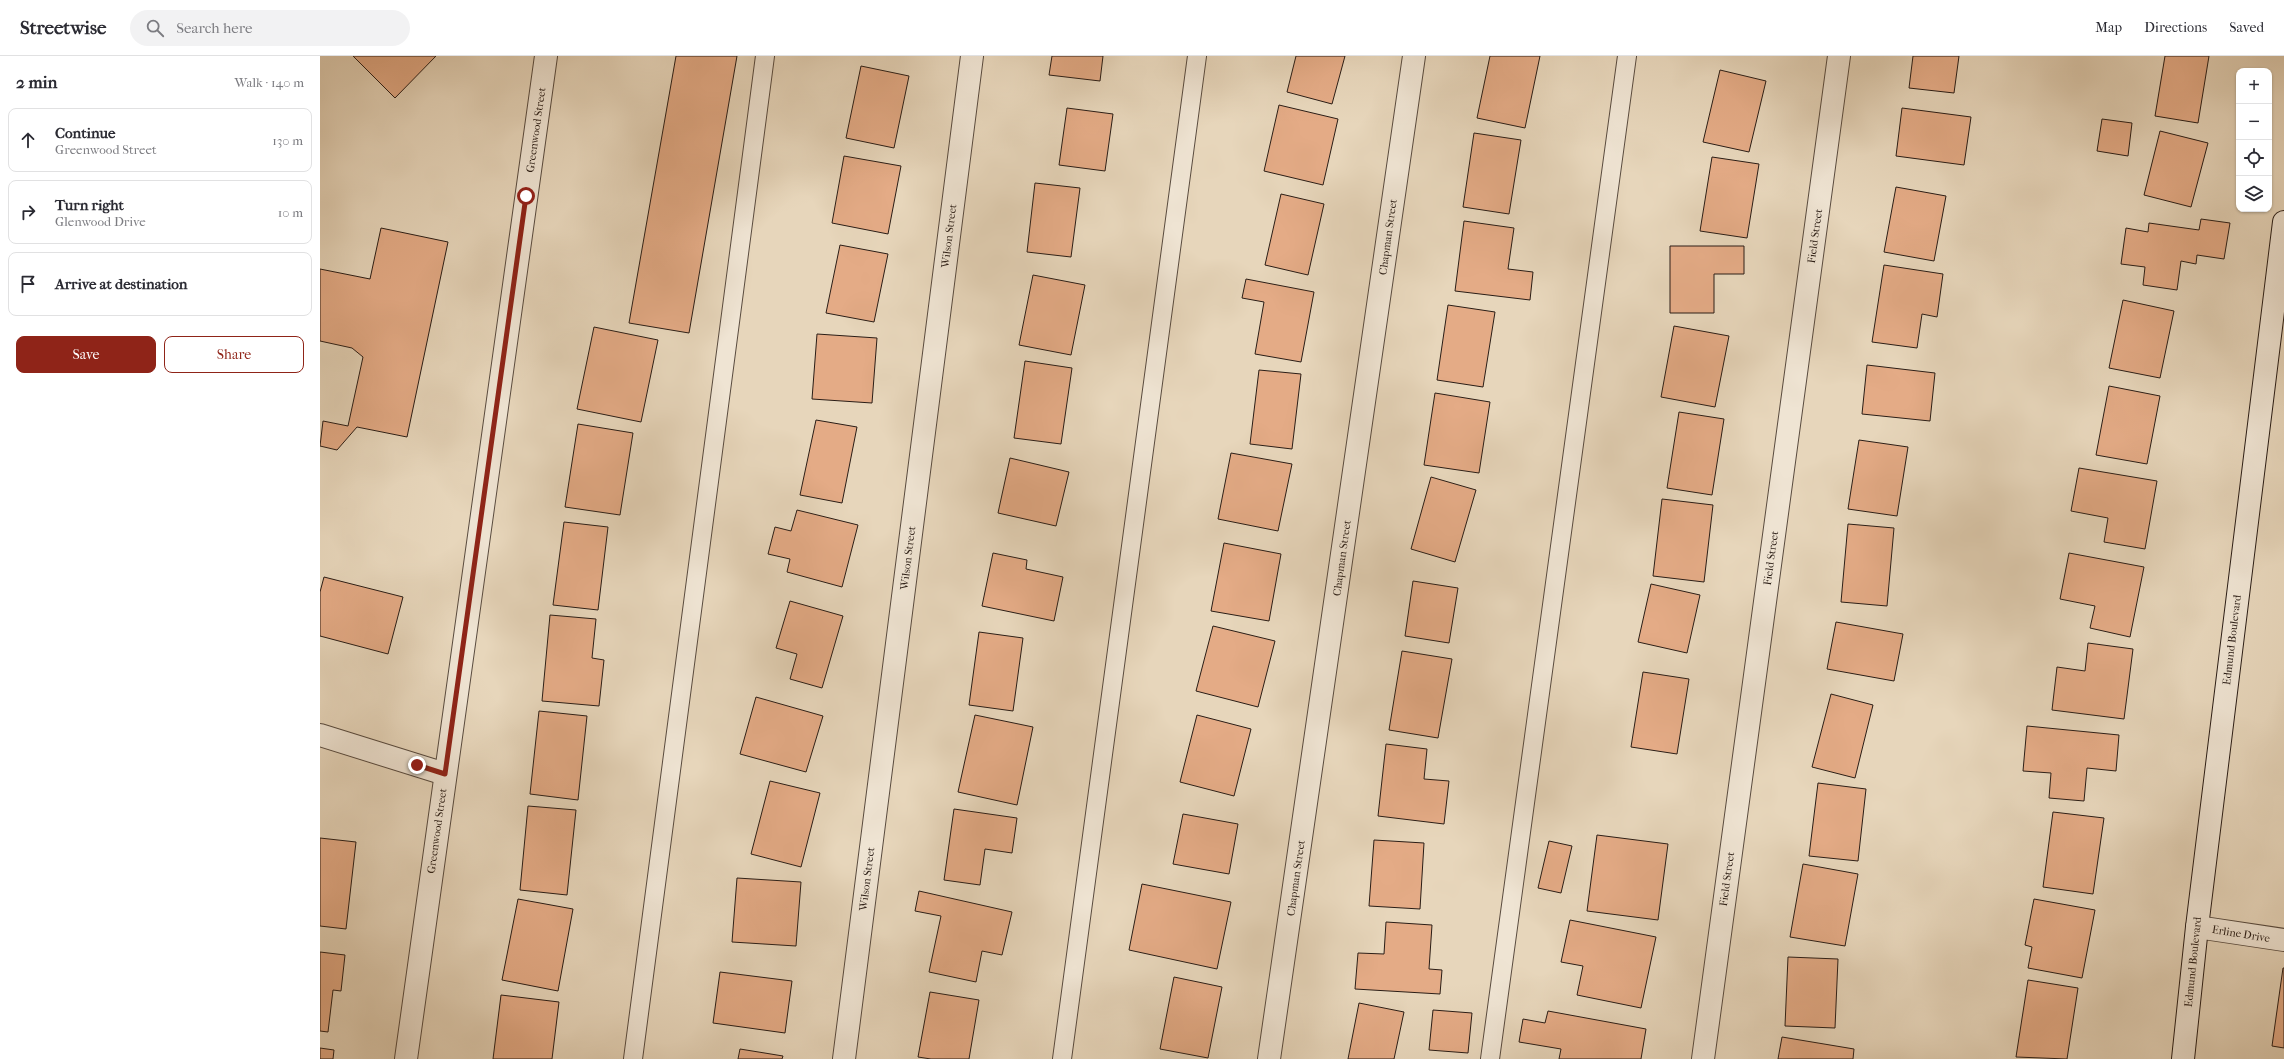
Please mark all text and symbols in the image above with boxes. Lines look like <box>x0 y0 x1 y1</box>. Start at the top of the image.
search box <box>130 10 410 46</box>
text: Streetwise <box>20 17 106 39</box>
icon: search <box>144 17 166 39</box>
text: Search here <box>176 19 252 37</box>
text: Map <box>2095 19 2122 36</box>
text: Directions <box>2144 19 2207 36</box>
text: Saved <box>2229 19 2264 36</box>
map controls <box>2236 68 2272 212</box>
button: + <box>2236 68 2272 104</box>
text: 2 min <box>16 72 57 92</box>
text: Walk · 140 m <box>235 75 304 90</box>
street label: Greenwood Street <box>524 86 548 173</box>
button: − <box>2236 104 2272 140</box>
text: Continue <box>55 124 115 142</box>
icon: ahead <box>17 129 39 151</box>
text: 130 m <box>272 133 303 148</box>
button: locate <box>2236 140 2272 176</box>
text: Greenwood Street <box>55 142 157 157</box>
button: layers <box>2236 176 2272 212</box>
route start <box>517 187 535 205</box>
text: Turn right <box>55 196 124 214</box>
street label: Chapman Street <box>1376 198 1400 276</box>
icon: right <box>17 201 39 223</box>
street label: Wilson Street <box>939 203 959 270</box>
text: 10 m <box>278 205 303 220</box>
street label: Field Street <box>1805 208 1825 264</box>
text: Glenwood Drive <box>55 214 146 229</box>
icon: arrive <box>17 273 39 295</box>
text: Arrive at destination <box>55 275 187 293</box>
button: Save <box>16 336 156 373</box>
button: Share <box>164 336 304 373</box>
street label: Chapman Street <box>1330 519 1354 597</box>
street label: Wilson Street <box>898 525 918 592</box>
street label: Field Street <box>1761 530 1781 586</box>
street label: Edmund Boulevard <box>2220 593 2244 686</box>
route end <box>408 756 426 774</box>
street label: Greenwood Street <box>425 787 449 874</box>
street label: Chapman Street <box>1284 839 1308 917</box>
street label: Wilson Street <box>857 846 877 913</box>
street label: Field Street <box>1717 851 1737 907</box>
street label: Edmund Boulevard <box>2182 915 2204 1008</box>
street label: Erline Drive <box>2211 923 2272 945</box>

